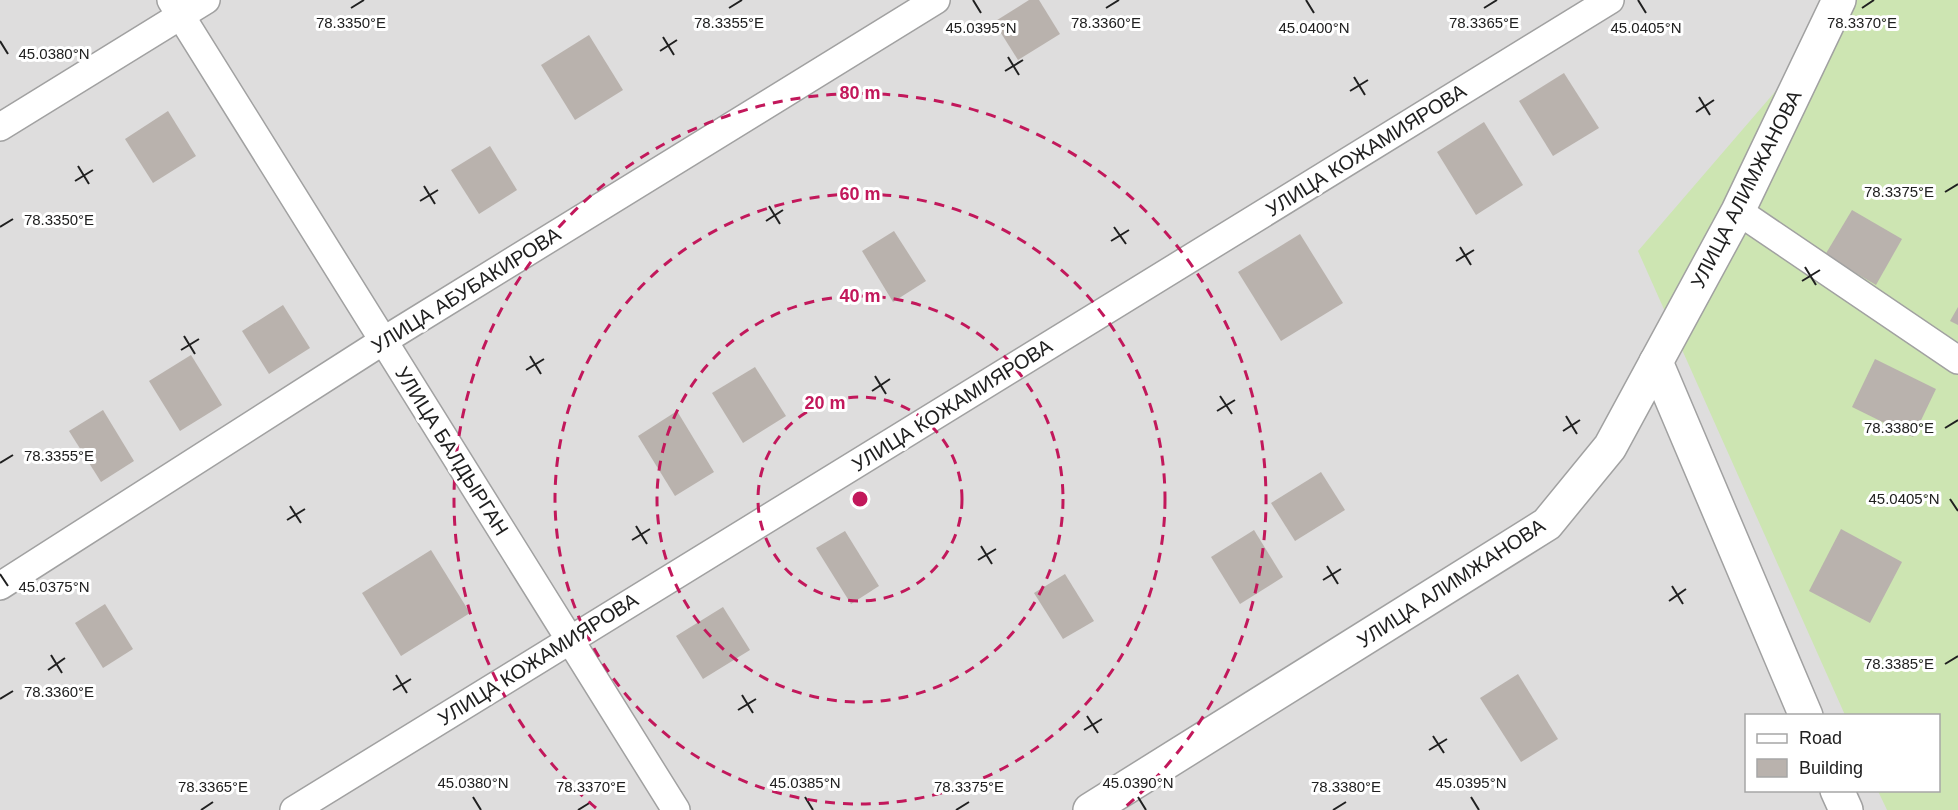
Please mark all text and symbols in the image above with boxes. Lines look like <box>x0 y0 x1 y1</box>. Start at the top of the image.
text: 78.3350°E <box>316 14 386 31</box>
text: 78.3355°E <box>694 14 764 31</box>
text: 78.3360°E <box>1071 14 1141 31</box>
text: 78.3365°E <box>1449 14 1519 31</box>
text: 78.3370°E <box>1827 14 1897 31</box>
text: 45.0395°N <box>945 19 1017 36</box>
text: 45.0400°N <box>1278 19 1350 36</box>
text: 45.0405°N <box>1610 19 1682 36</box>
text: 45.0380°N <box>18 45 90 62</box>
street label: УЛИЦА КОЖАМИЯРОВА <box>1262 79 1471 221</box>
text: 80 m <box>839 83 881 103</box>
street label: УЛИЦА АЛИМЖАНОВА <box>1686 86 1806 292</box>
text: 78.3375°E <box>1864 183 1934 200</box>
text: 60 m <box>839 184 881 204</box>
text: 78.3350°E <box>24 211 94 228</box>
street label: УЛИЦА АБУБАКИРОВА <box>368 222 565 357</box>
text: 40 m <box>839 286 881 306</box>
street label: УЛИЦА КОЖАМИЯРОВА <box>848 334 1057 476</box>
street label: УЛИЦА БАЛДЫРГАН <box>391 363 513 539</box>
text: 20 m <box>804 393 846 413</box>
text: 78.3380°E <box>1864 419 1934 436</box>
text: 78.3355°E <box>24 447 94 464</box>
centre of rings <box>850 489 870 509</box>
text: 45.0405°N <box>1868 490 1940 507</box>
street label: УЛИЦА АЛИМЖАНОВА <box>1353 514 1549 652</box>
text: 45.0375°N <box>18 578 90 595</box>
street label: УЛИЦА КОЖАМИЯРОВА <box>434 588 643 730</box>
text: 78.3385°E <box>1864 655 1934 672</box>
text: 78.3360°E <box>24 683 94 700</box>
legend <box>1745 714 1940 792</box>
text: Road <box>1799 728 1842 748</box>
text: Building <box>1799 758 1863 778</box>
text: 45.0380°N <box>437 774 509 791</box>
text: 45.0385°N <box>769 774 841 791</box>
text: 45.0390°N <box>1102 774 1174 791</box>
text: 45.0395°N <box>1435 774 1507 791</box>
text: 78.3365°E <box>178 778 248 795</box>
text: 78.3370°E <box>556 778 626 795</box>
text: 78.3375°E <box>934 778 1004 795</box>
text: 78.3380°E <box>1311 778 1381 795</box>

